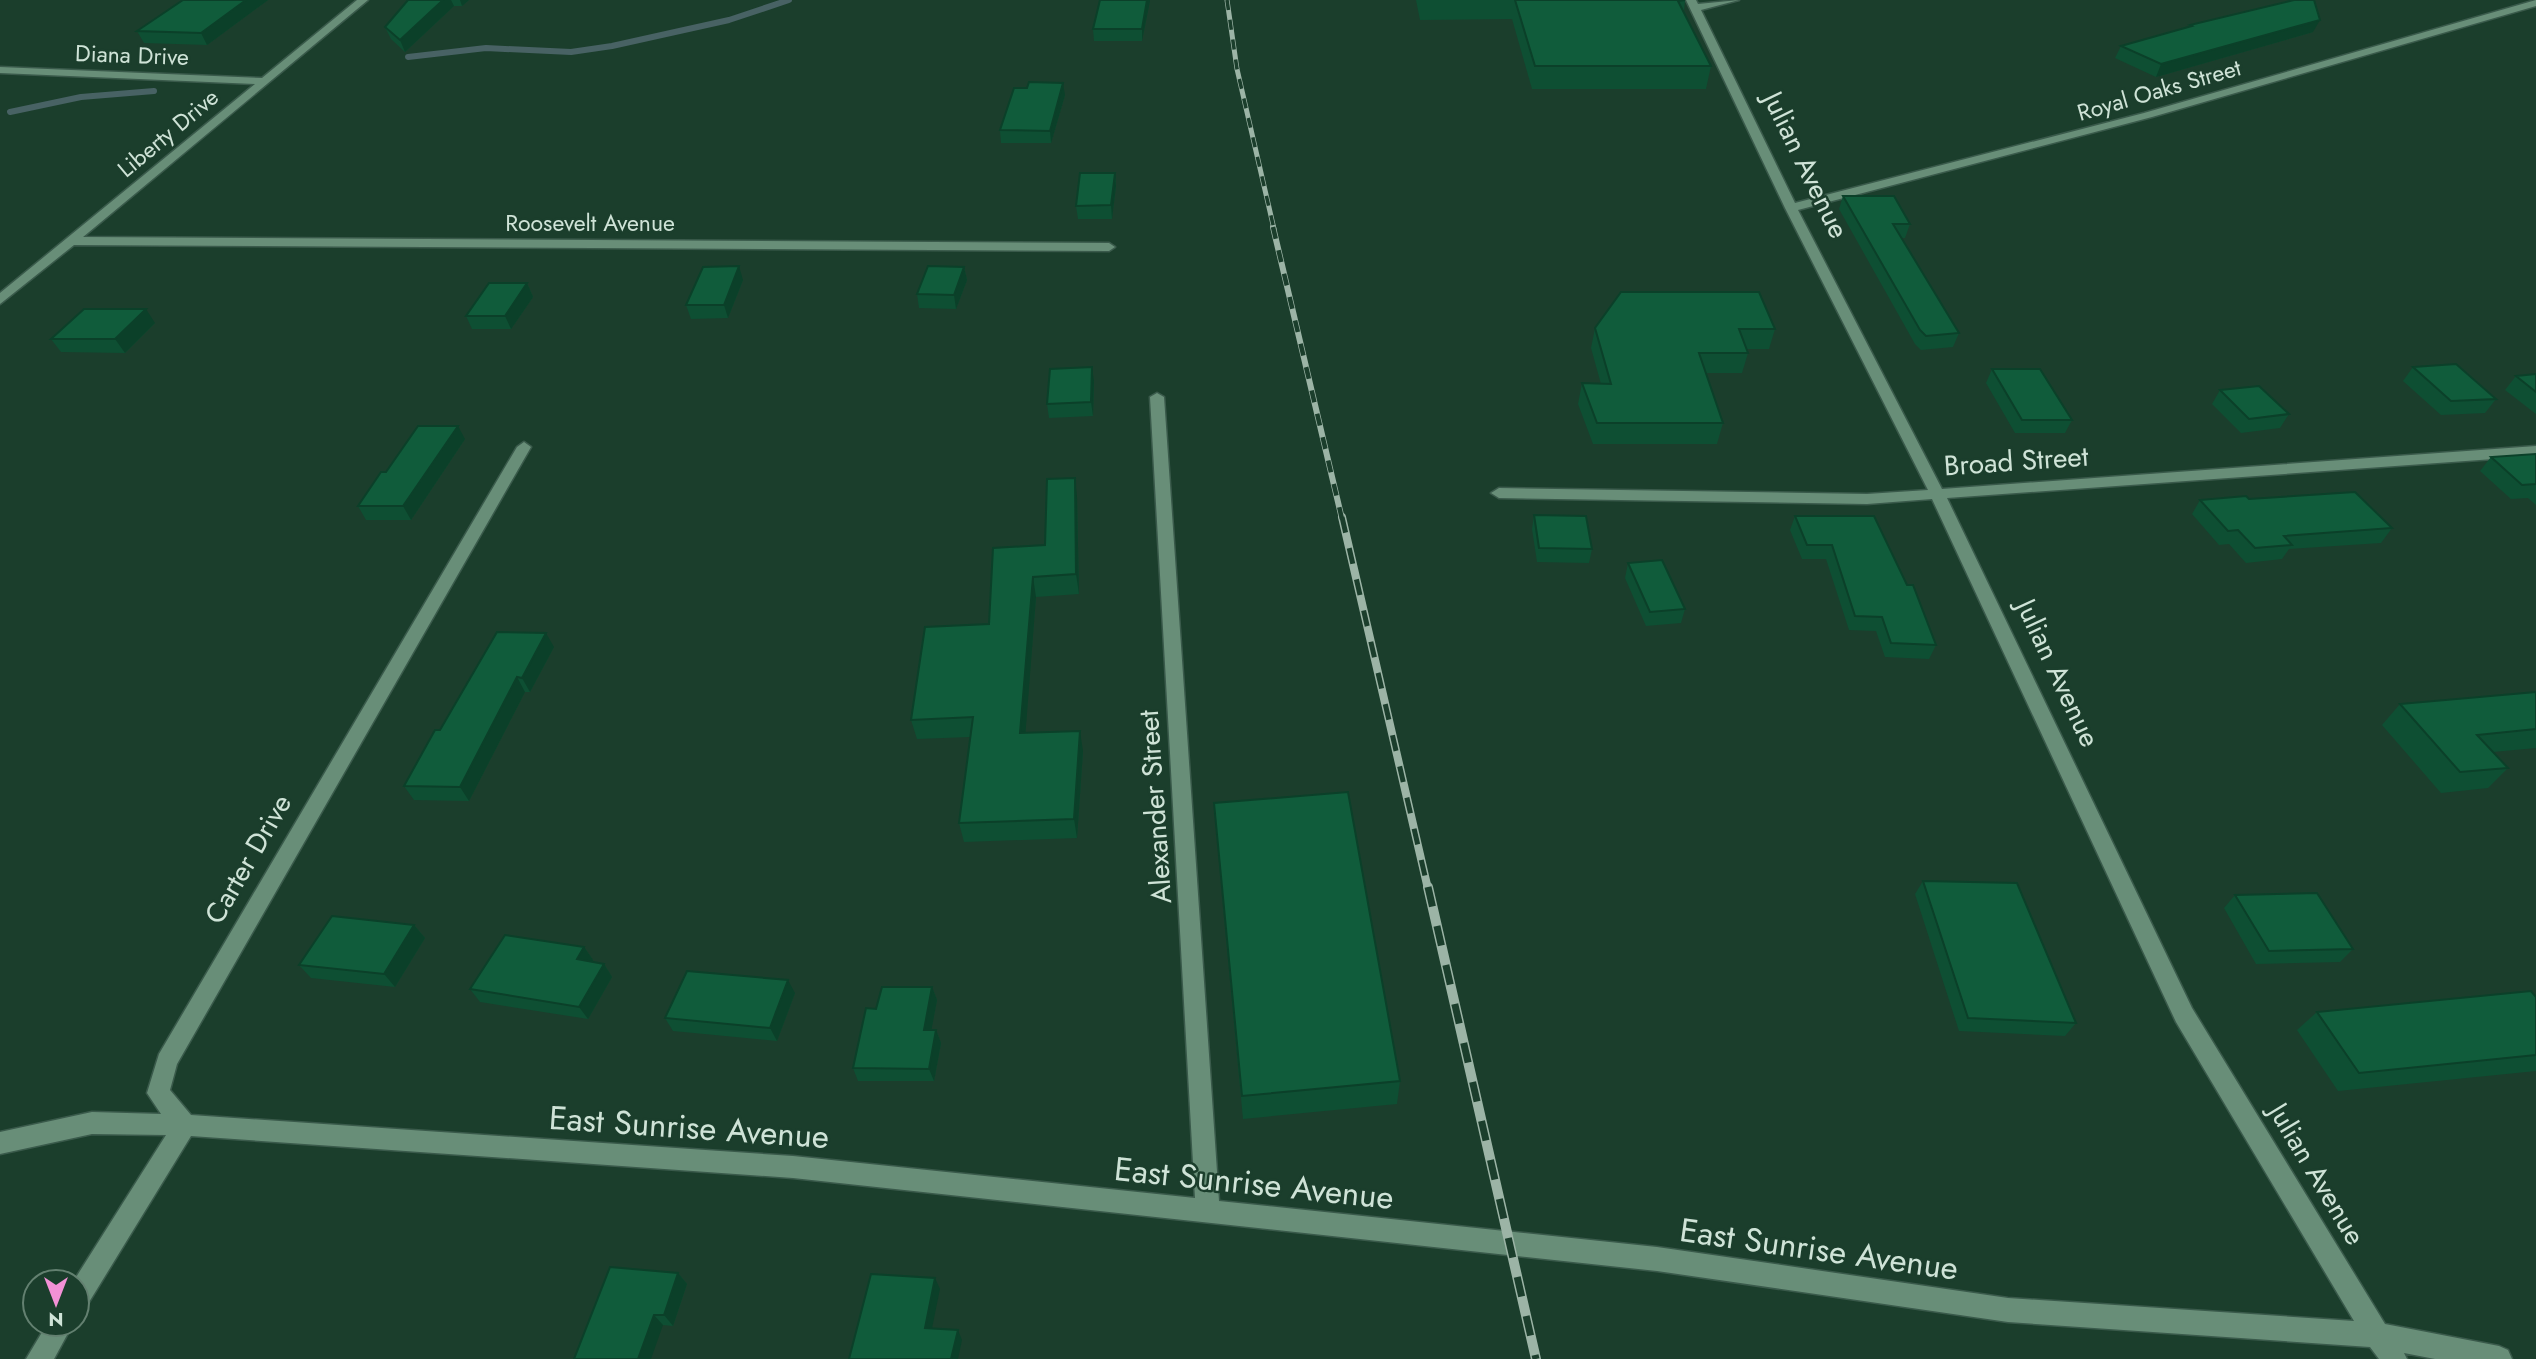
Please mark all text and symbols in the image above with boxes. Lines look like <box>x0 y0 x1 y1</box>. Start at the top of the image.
street label: Diana Drive <box>75 36 190 74</box>
street label: Royal Oaks Street <box>2073 50 2245 130</box>
street label: Liberty Drive <box>110 80 226 186</box>
street label: Julian Avenue <box>1751 81 1859 245</box>
street label: Roosevelt Avenue <box>505 206 675 240</box>
street label: Broad Street <box>1942 435 2090 486</box>
street label: Julian Avenue <box>2004 589 2110 754</box>
street label: Alexander Street <box>1128 709 1182 905</box>
street label: Carter Drive <box>194 787 302 931</box>
street label: Julian Avenue <box>2256 1092 2376 1253</box>
street label: East Sunrise Avenue <box>547 1094 831 1160</box>
street label: East Sunrise Avenue <box>1112 1145 1396 1221</box>
street label: East Sunrise Avenue <box>1677 1206 1961 1292</box>
north arrow <box>21 1268 91 1338</box>
text: N <box>48 1306 64 1333</box>

